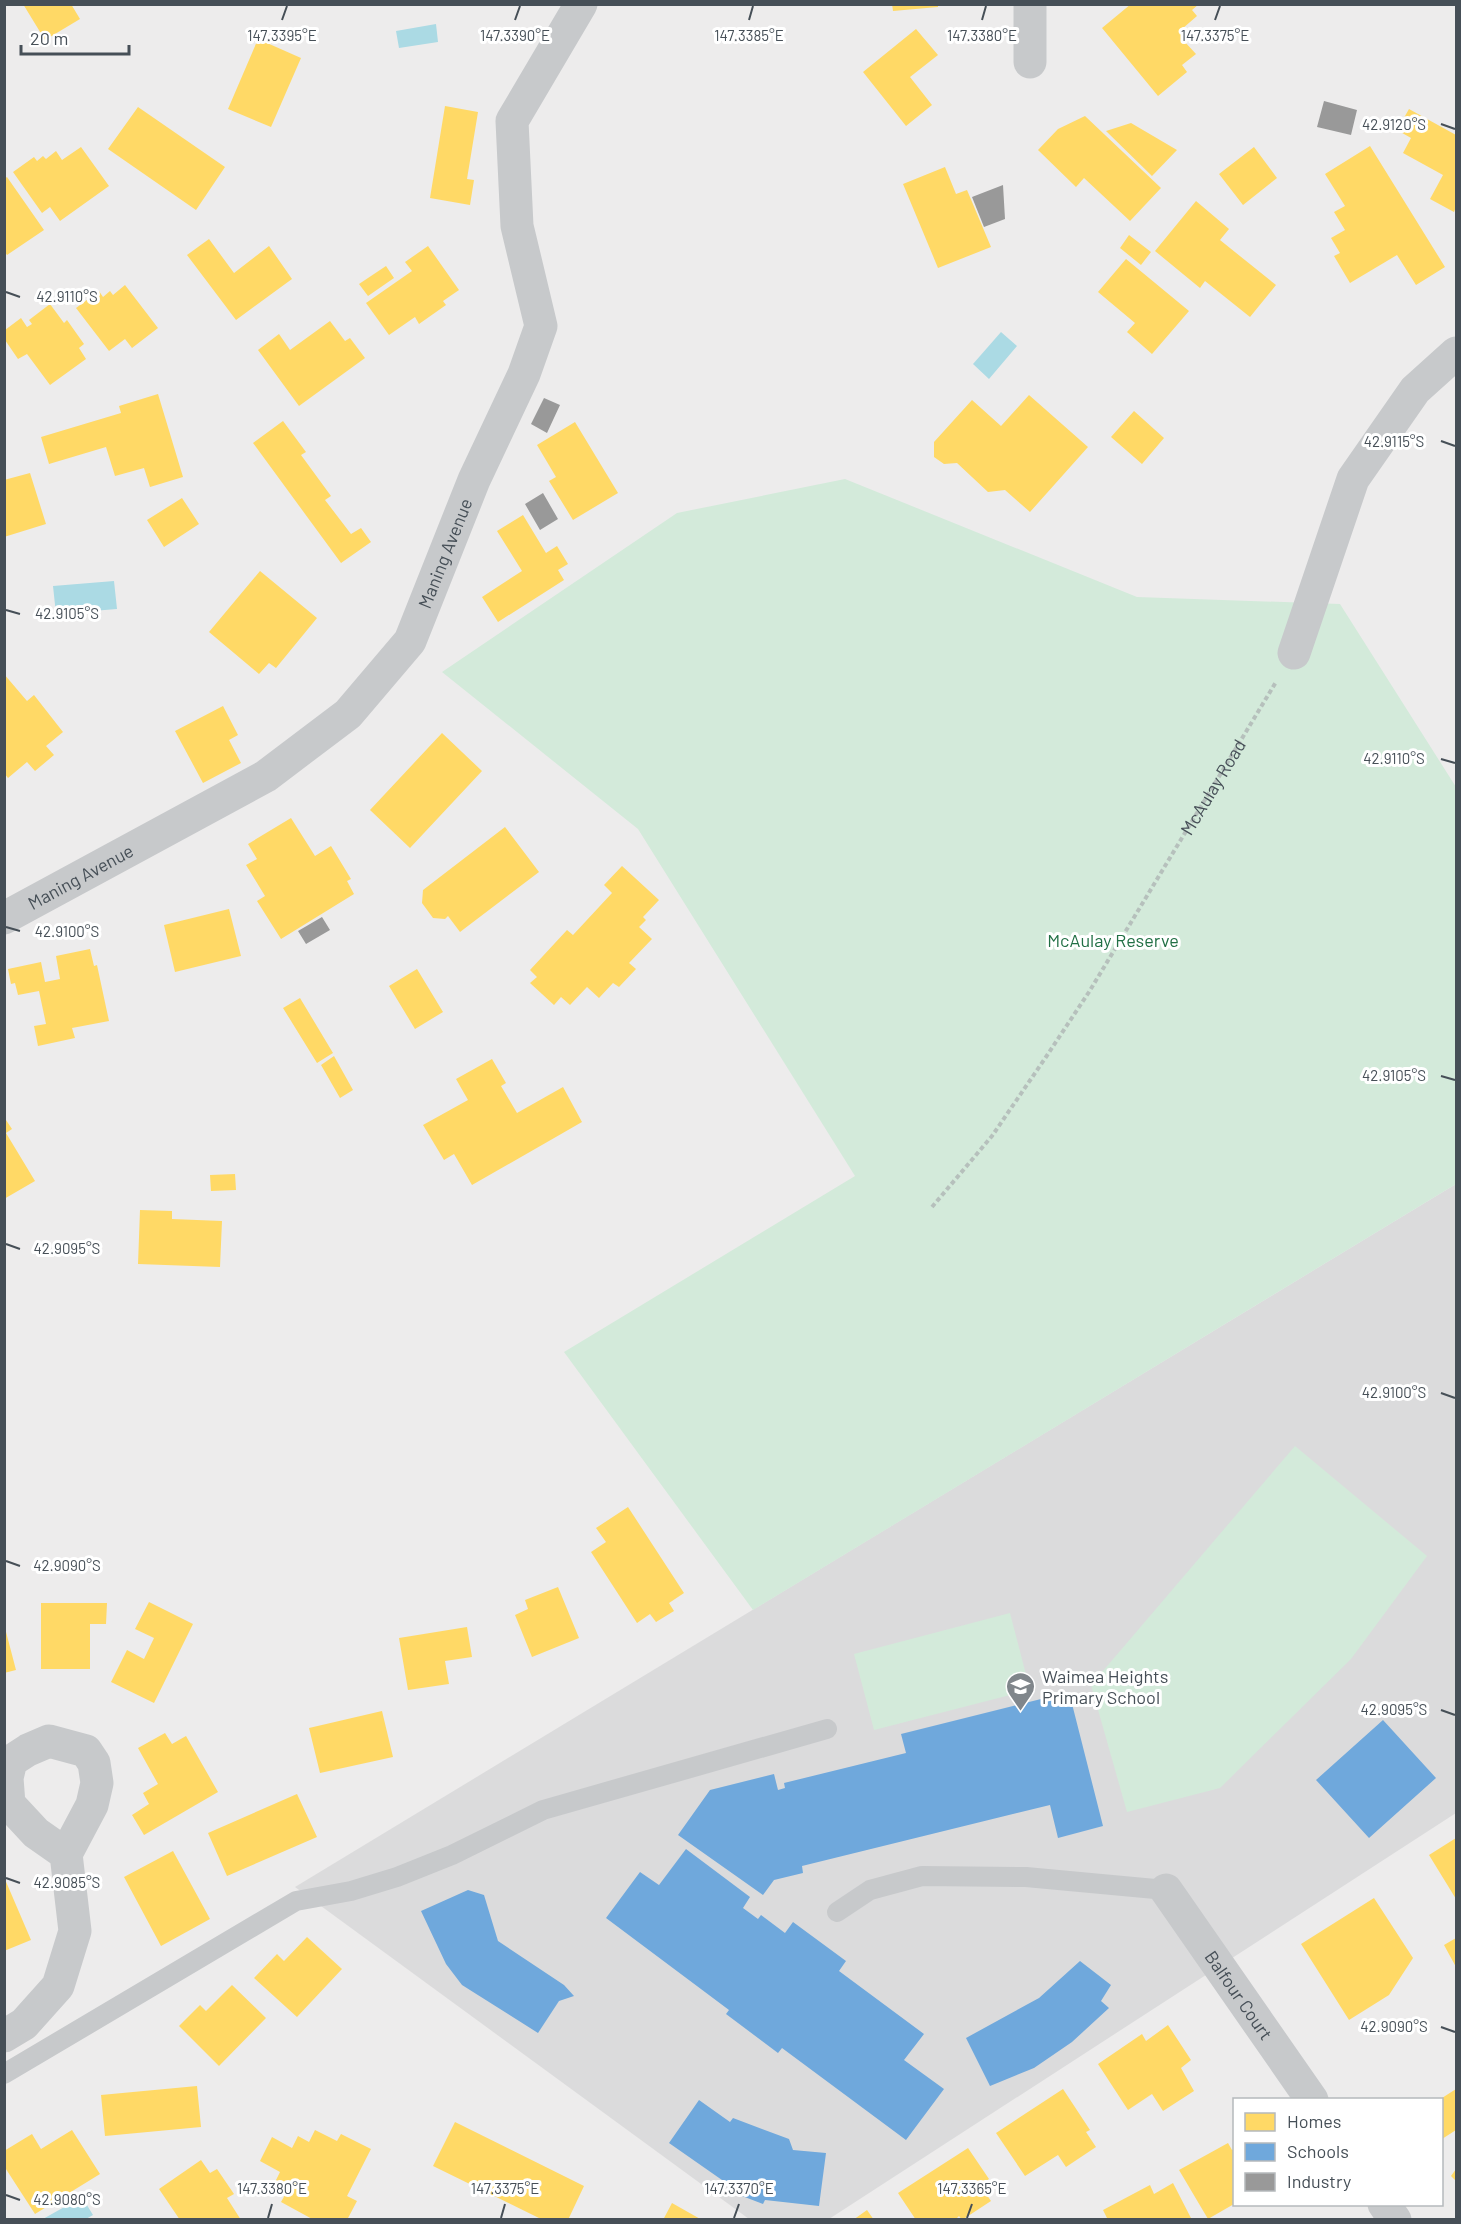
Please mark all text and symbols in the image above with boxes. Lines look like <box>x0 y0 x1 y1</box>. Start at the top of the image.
scale bar <box>21 18 129 56</box>
text: 147.3395°E <box>247 26 317 44</box>
text: 147.3390°E <box>480 26 550 44</box>
text: 147.3385°E <box>714 26 784 44</box>
text: 147.3380°E <box>947 26 1017 44</box>
text: 147.3375°E <box>1181 26 1249 44</box>
text: 20 m <box>30 27 68 49</box>
text: 42.9120°S <box>1362 115 1426 133</box>
text: 42.9110°S <box>36 287 98 305</box>
text: 42.9115°S <box>1364 432 1424 450</box>
street label: Maning Avenue <box>413 495 477 611</box>
text: 42.9105°S <box>35 604 99 622</box>
street label: McAulay Road <box>1175 735 1250 839</box>
text: 42.9110°S <box>1363 749 1425 767</box>
street label: Maning Avenue <box>24 839 137 914</box>
text: 42.9100°S <box>35 922 99 940</box>
park label: McAulay Reserve <box>1047 929 1179 951</box>
text: 42.9105°S <box>1362 1066 1426 1084</box>
text: 42.9095°S <box>34 1239 100 1257</box>
text: 42.9100°S <box>1362 1383 1426 1401</box>
text: 42.9090°S <box>33 1556 101 1574</box>
place label: Waimea Heights Primary School <box>1042 1665 1168 1708</box>
school or university icon: Waimea Heights Primary School <box>1005 1670 1037 1712</box>
text: 42.9095°S <box>1361 1700 1427 1718</box>
text: 42.9085°S <box>34 1873 100 1891</box>
street label: Balfour Court <box>1200 1946 1278 2044</box>
text: 42.9090°S <box>1360 2017 1428 2035</box>
legend <box>1233 2098 1443 2206</box>
text: Homes <box>1287 2110 1341 2132</box>
text: Schools <box>1287 2140 1349 2162</box>
text: Industry <box>1287 2170 1351 2192</box>
text: 147.3380°E <box>237 2179 307 2197</box>
text: 147.3375°E <box>471 2179 539 2197</box>
text: 147.3370°E <box>704 2179 774 2197</box>
text: 147.3365°E <box>937 2179 1007 2197</box>
text: 42.9080°S <box>33 2190 101 2208</box>

